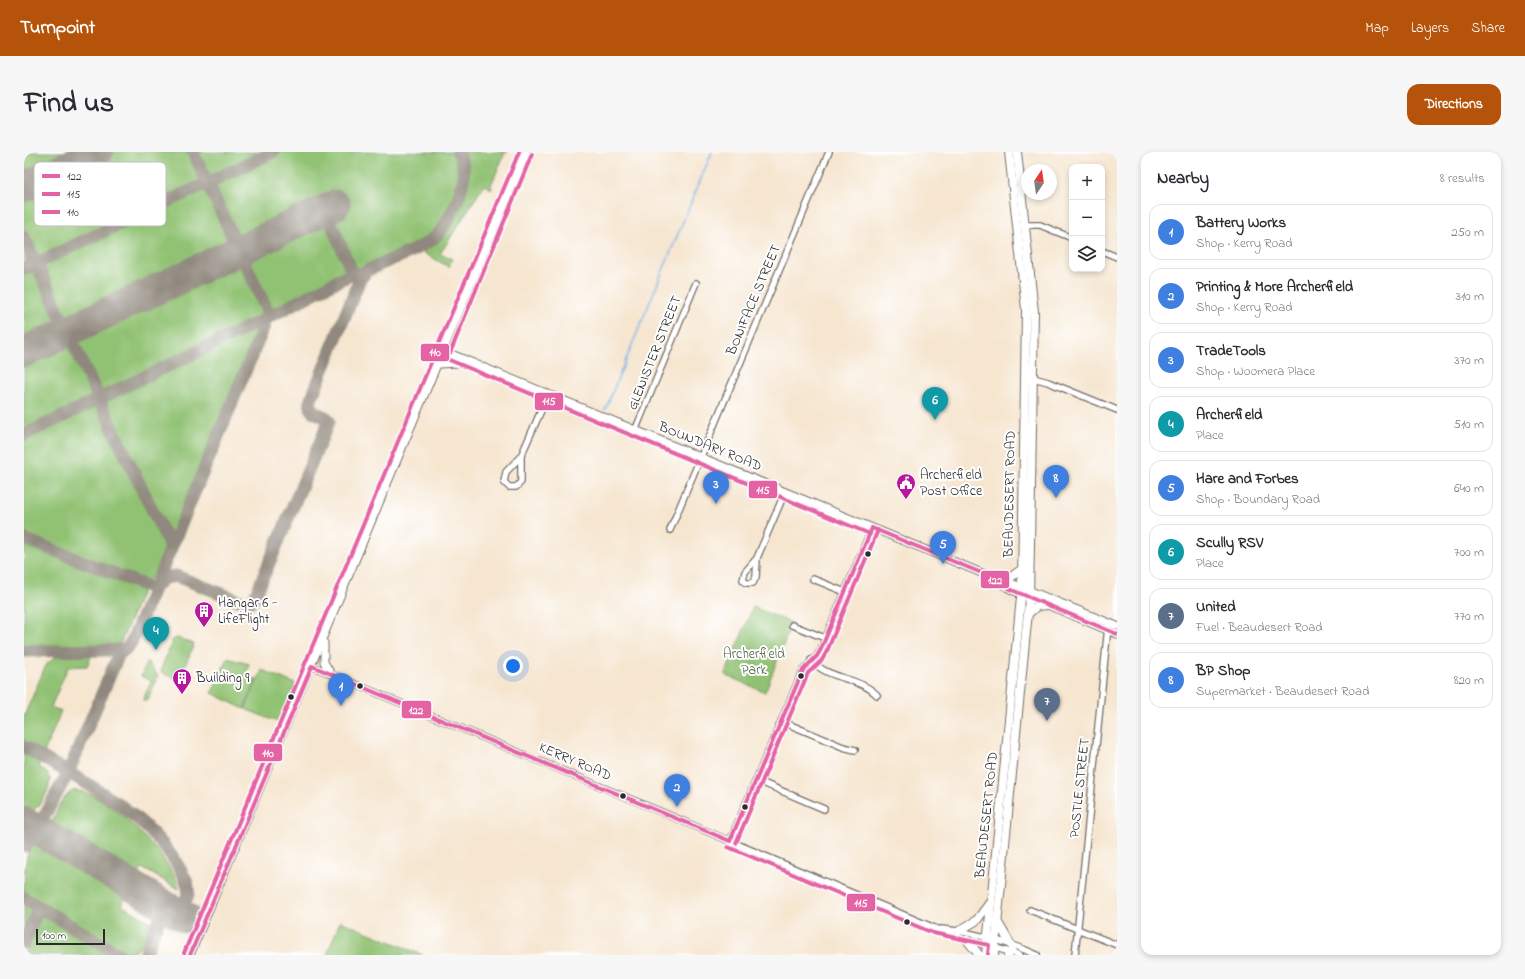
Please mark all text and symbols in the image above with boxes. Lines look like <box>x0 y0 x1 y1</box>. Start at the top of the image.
text: Turnpoint <box>20 15 95 42</box>
text: Map <box>1365 18 1389 39</box>
text: Layers <box>1411 18 1449 39</box>
text: Share <box>1471 18 1505 39</box>
text: Find us <box>24 84 114 125</box>
button: Directions <box>1407 84 1501 125</box>
legend <box>34 162 166 226</box>
north arrow <box>1021 164 1057 200</box>
map controls <box>1069 164 1105 272</box>
button: + <box>1069 164 1105 200</box>
text: Nearby <box>1157 166 1209 191</box>
text: 122 <box>67 169 82 185</box>
text: 8 results <box>1440 169 1485 188</box>
text: 115 <box>67 187 80 203</box>
button: − <box>1069 200 1105 236</box>
text: 110 <box>67 205 79 221</box>
text: Battery Works <box>1196 212 1286 234</box>
text: 1 <box>1169 223 1173 242</box>
text: 250 m <box>1451 223 1484 242</box>
text: Shop · Kerry Road <box>1196 234 1293 253</box>
button: layers <box>1069 236 1105 272</box>
street label: BONIFACE STREET <box>721 241 787 360</box>
text: Printing & More Archerfield <box>1196 276 1353 298</box>
text: 2 <box>1168 287 1174 306</box>
text: 310 m <box>1456 287 1484 306</box>
street label: GLENISTER STREET <box>622 293 688 413</box>
text: Shop · Kerry Road <box>1196 298 1293 317</box>
text: TradeTools <box>1196 340 1266 362</box>
line badge: 110 <box>420 343 450 362</box>
text: 110 <box>429 345 441 361</box>
text: 3 <box>1168 351 1174 370</box>
text: 370 m <box>1454 351 1484 370</box>
text: Shop · Woomera Place <box>1196 362 1315 381</box>
pin: 6 <box>922 387 948 420</box>
line badge: 115 <box>534 392 564 411</box>
text: 115 <box>542 394 556 410</box>
text: Archerfield <box>1196 404 1262 426</box>
text: 4 <box>1168 415 1174 434</box>
text: 510 m <box>1453 415 1484 434</box>
street label: BOUNDARY ROAD <box>654 416 765 477</box>
text: Place <box>1196 426 1224 445</box>
street label: BEAUDESERT ROAD <box>998 430 1022 559</box>
place label: Archerfield Post Office <box>920 465 983 502</box>
pin: 8 <box>1043 465 1069 498</box>
text: Hare and Forbes <box>1196 468 1299 490</box>
pin: 3 <box>703 471 729 504</box>
public building icon: Archerfield Post Office <box>895 472 917 500</box>
text: 5 <box>1167 479 1175 498</box>
text: 640 m <box>1454 479 1484 498</box>
line badge: 115 <box>748 480 778 499</box>
text: 115 <box>756 483 770 499</box>
text: Shop · Boundary Road <box>1196 490 1320 509</box>
pin: 5 <box>930 531 956 564</box>
text: Scully RSV <box>1196 532 1263 554</box>
text: 6 <box>1168 543 1174 562</box>
text: 700 m <box>1454 543 1484 562</box>
unlabelled marker <box>863 549 873 559</box>
text: Place <box>1196 554 1224 573</box>
line badge: 122 <box>980 570 1010 589</box>
text: 122 <box>988 573 1003 589</box>
place label: Hangar 6 - LifeFlight <box>218 593 277 631</box>
text: United <box>1196 596 1236 618</box>
building icon: Hangar 6 - LifeFlight <box>193 600 215 628</box>
text: 7 <box>1168 607 1174 626</box>
text: 770 m <box>1454 607 1484 626</box>
pin: 4 <box>143 617 169 650</box>
text: Fuel · Beaudesert Road <box>1196 618 1323 637</box>
park label: Archerfield Park <box>723 644 785 681</box>
your location <box>503 656 523 676</box>
text: BP Shop <box>1196 660 1250 682</box>
building icon: Building 9 <box>171 667 193 695</box>
place label: Building 9 <box>195 668 250 690</box>
unlabelled marker <box>796 671 806 681</box>
text: 8 <box>1169 671 1173 690</box>
text: 820 m <box>1454 671 1484 690</box>
pin: 1 <box>328 673 354 706</box>
unlabelled marker <box>355 681 365 691</box>
text: Supermarket · Beaudesert Road <box>1196 682 1369 701</box>
pin: 7 <box>1034 688 1060 721</box>
unlabelled marker <box>286 692 296 702</box>
line badge: 122 <box>401 700 432 719</box>
text: 122 <box>409 703 424 719</box>
street label: KERRY ROAD <box>536 737 614 787</box>
street label: POSTLE STREET <box>1064 737 1096 839</box>
line badge: 110 <box>253 743 283 762</box>
text: 110 <box>262 746 274 762</box>
street label: BEAUDESERT ROAD <box>970 751 1004 880</box>
pin: 2 <box>664 774 690 807</box>
unlabelled marker <box>618 791 628 801</box>
unlabelled marker <box>740 802 750 812</box>
line badge: 115 <box>846 893 876 912</box>
text: 115 <box>854 896 868 912</box>
unlabelled marker <box>902 917 912 927</box>
scale bar <box>36 927 105 946</box>
text: 100 m <box>42 928 66 944</box>

